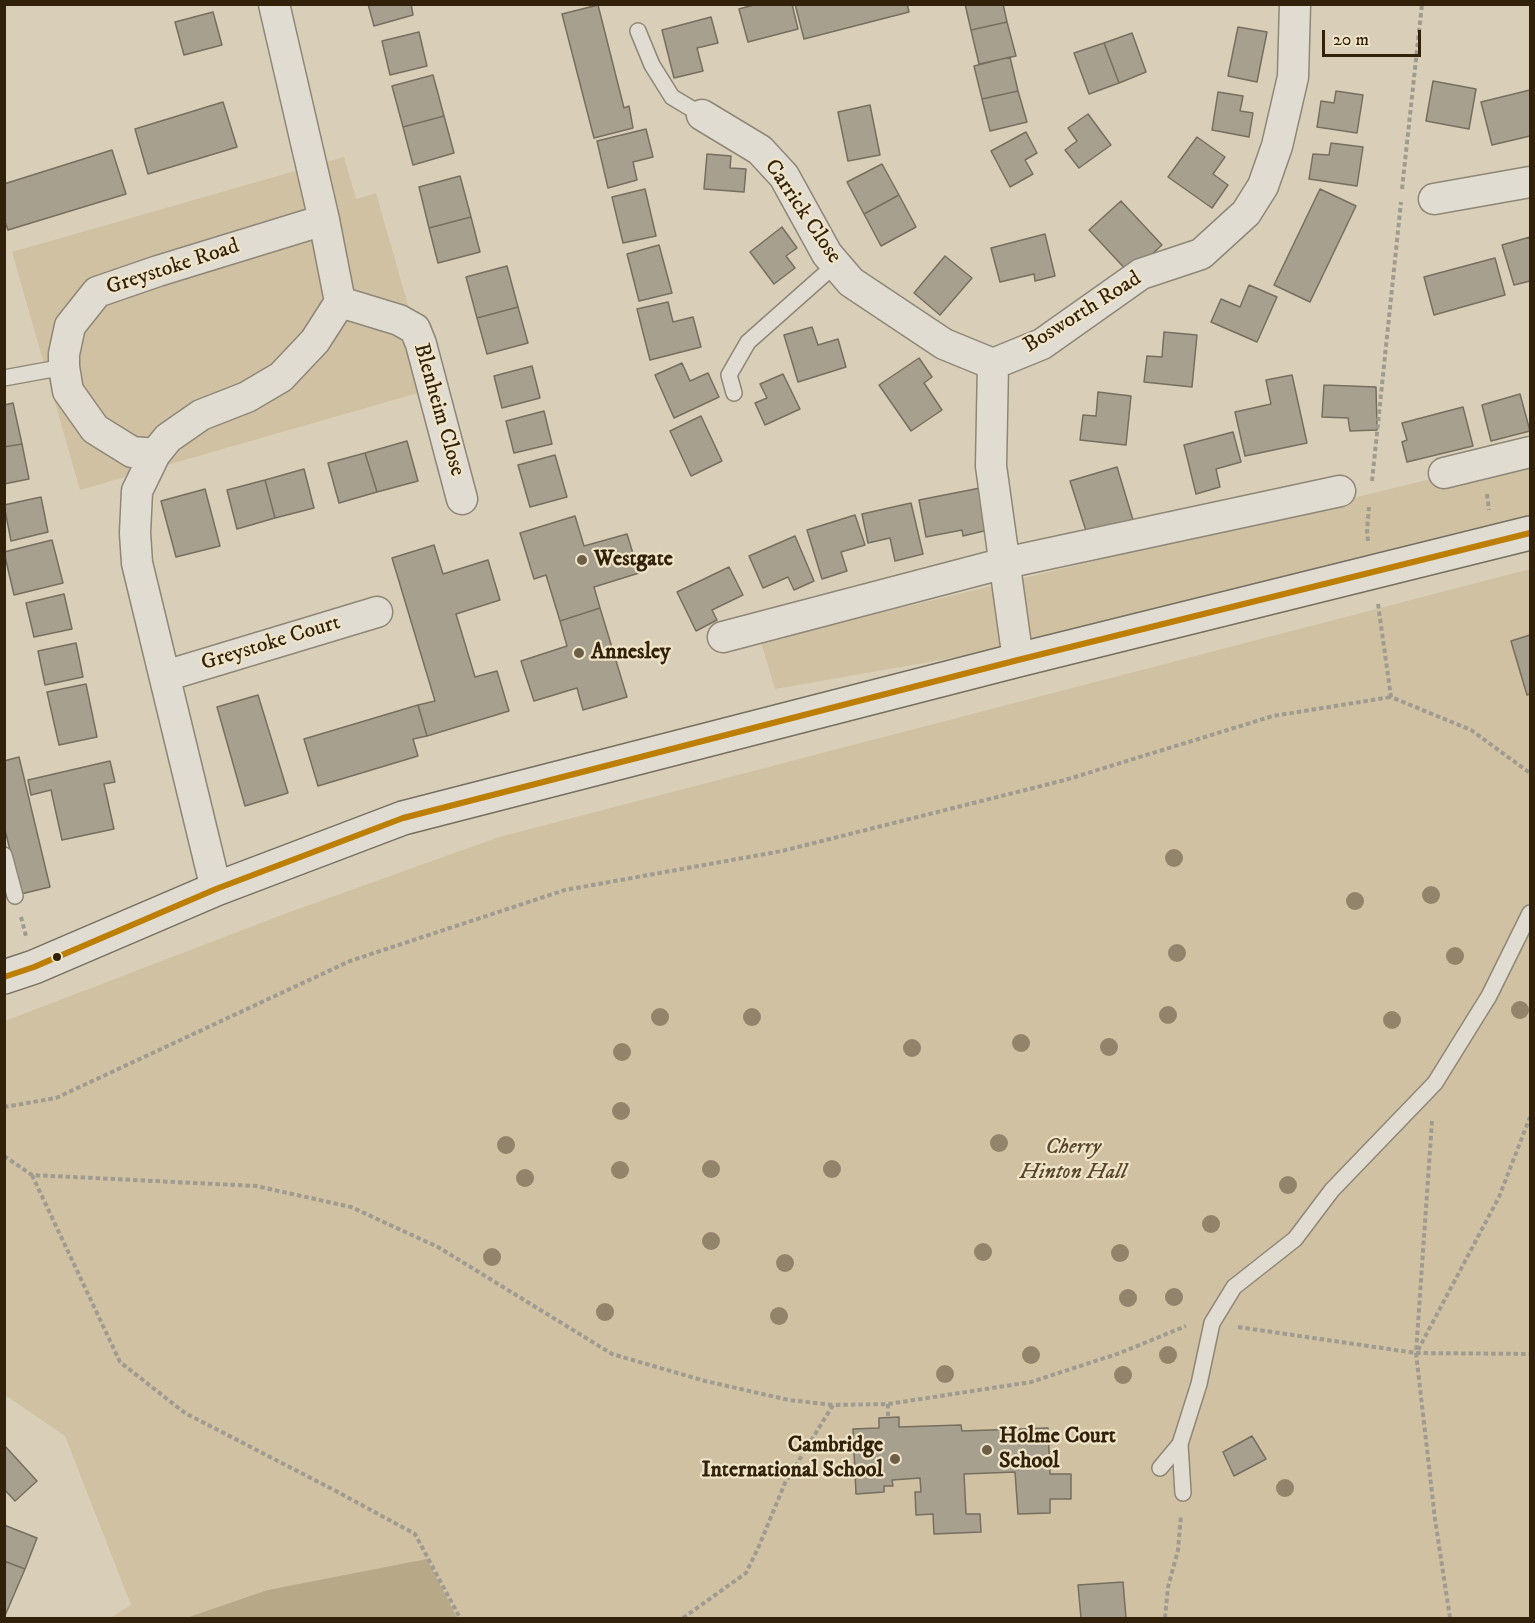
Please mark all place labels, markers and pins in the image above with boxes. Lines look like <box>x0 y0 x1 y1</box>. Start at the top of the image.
place label: Westgate <box>594 547 673 573</box>
marker: Westgate <box>575 553 589 567</box>
place label: Annesley <box>591 640 670 666</box>
marker: Annesley <box>572 646 586 660</box>
unlabelled marker <box>51 951 63 963</box>
place label: Holme Court School <box>999 1424 1116 1476</box>
place label: Cambridge International School <box>701 1433 883 1484</box>
marker: Holme Court School <box>980 1443 994 1457</box>
marker: Cambridge International School <box>888 1452 902 1466</box>

